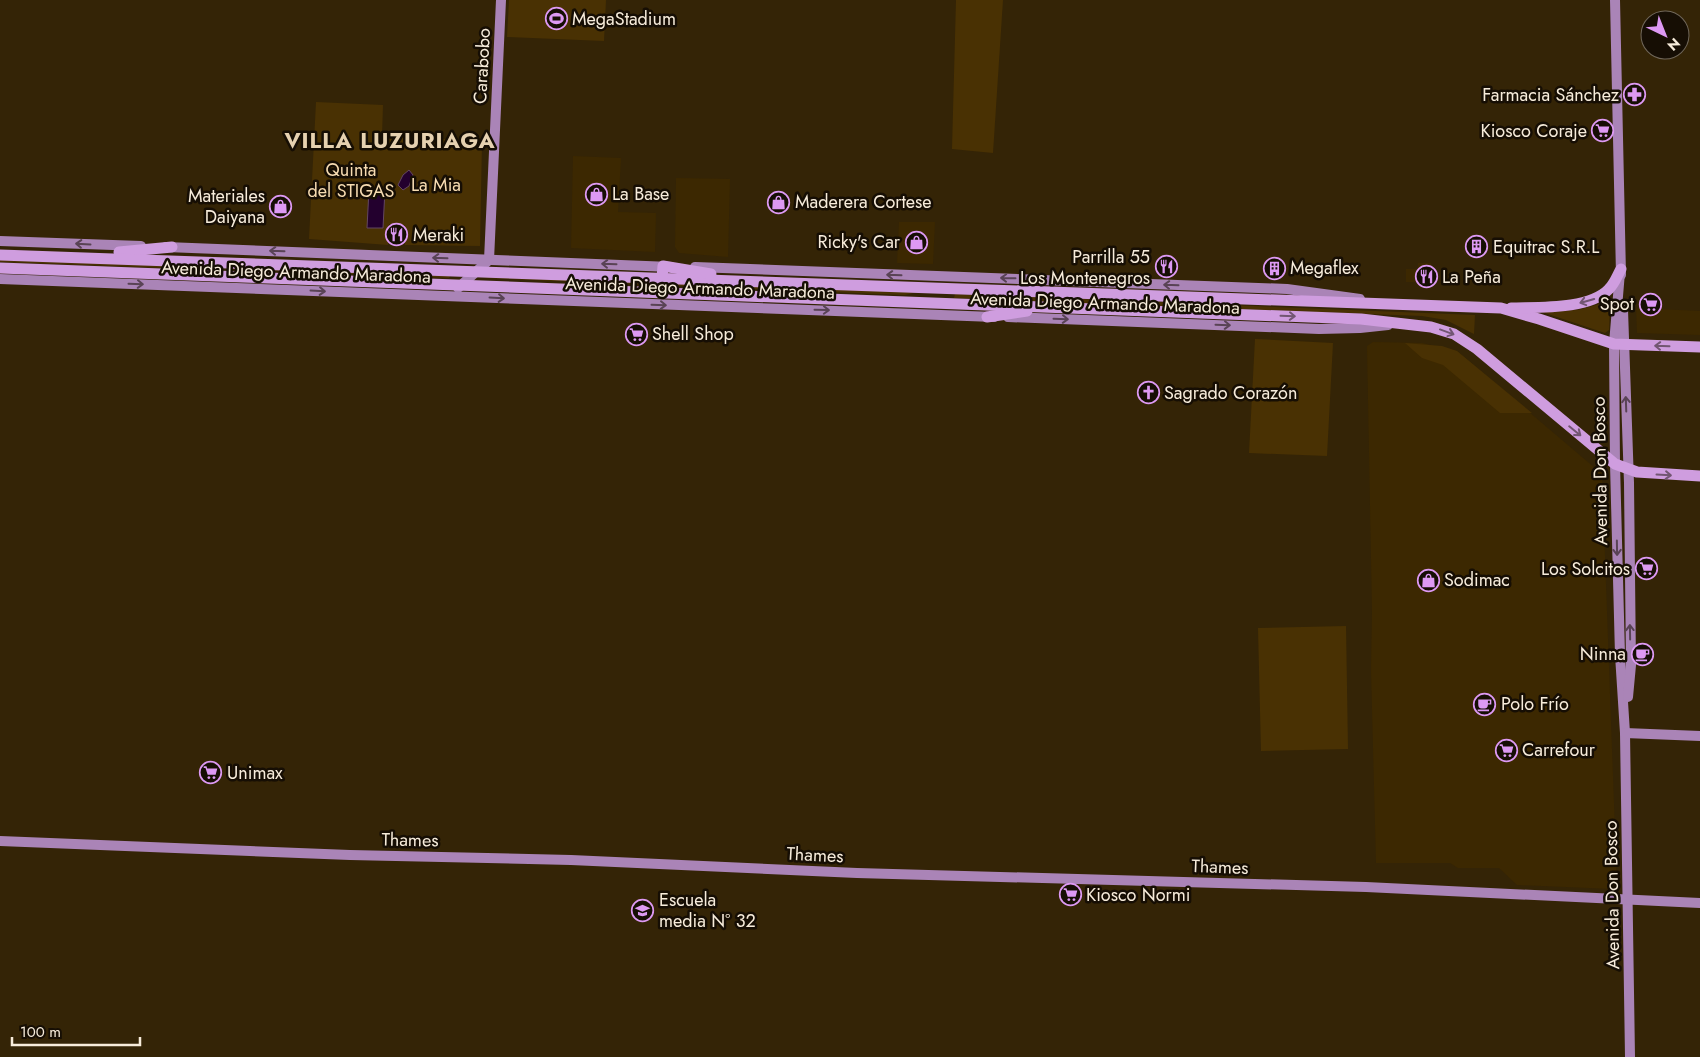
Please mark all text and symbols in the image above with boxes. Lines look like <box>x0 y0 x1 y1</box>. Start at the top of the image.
place label: MegaStadium <box>572 6 676 32</box>
sports icon: MegaStadium <box>544 7 568 31</box>
north arrow <box>1640 10 1690 60</box>
street label: Carabobo <box>467 27 497 105</box>
text: N <box>1663 33 1685 56</box>
place label: Farmacia Sánchez <box>1482 82 1620 108</box>
pharmacy icon: Farmacia Sánchez <box>1623 83 1647 107</box>
place label: Kiosco Coraje <box>1480 118 1587 144</box>
supermarket icon: Kiosco Coraje <box>1591 119 1615 143</box>
district label: VILLA LUZURIAGA <box>283 124 496 156</box>
park label: Quinta del STIGAS <box>308 157 395 204</box>
park label: La Mia <box>411 172 461 198</box>
place label: La Base <box>612 181 669 207</box>
shop icon: La Base <box>584 182 608 206</box>
place label: Materiales Daiyana <box>188 183 265 230</box>
place label: Maderera Cortese <box>795 189 932 215</box>
shop icon: Maderera Cortese <box>767 190 791 214</box>
shop icon: Materiales Daiyana <box>269 194 293 218</box>
place label: Meraki <box>413 222 464 248</box>
restaurant icon: Meraki <box>385 223 409 247</box>
place label: Ricky's Car <box>817 229 901 255</box>
shop icon: Ricky's Car <box>904 230 928 254</box>
place label: Equitrac S.R.L <box>1493 234 1599 260</box>
building icon: Equitrac S.R.L <box>1465 235 1489 259</box>
one-way arrow <box>75 239 91 248</box>
place label: Parrilla 55 Los Montenegros <box>1020 244 1150 291</box>
one-way arrow <box>270 247 286 256</box>
one-way arrow <box>432 253 448 262</box>
street label: Avenida Diego Armando Maradona <box>161 254 431 290</box>
restaurant icon: Parrilla 55 Los Montenegros <box>1154 255 1178 279</box>
place label: Megaflex <box>1290 255 1359 281</box>
building icon: Megaflex <box>1262 256 1286 280</box>
one-way arrow <box>601 260 617 269</box>
place label: La Peña <box>1442 264 1501 290</box>
restaurant icon: La Peña <box>1414 265 1438 289</box>
street label: Avenida Diego Armando Maradona <box>565 270 835 306</box>
one-way arrow <box>886 270 902 279</box>
one-way arrow <box>1001 273 1017 283</box>
one-way arrow <box>128 279 144 288</box>
one-way arrow <box>1163 280 1179 290</box>
street label: Avenida Diego Armando Maradona <box>970 285 1240 321</box>
one-way arrow <box>310 286 326 295</box>
place label: Spot <box>1600 291 1635 317</box>
supermarket icon: Spot <box>1638 292 1662 316</box>
one-way arrow <box>489 293 505 302</box>
one-way arrow <box>1580 296 1596 306</box>
one-way arrow <box>651 301 667 310</box>
one-way arrow <box>813 306 829 315</box>
one-way arrow <box>1280 311 1296 321</box>
one-way arrow <box>1052 315 1068 324</box>
place label: Shell Shop <box>652 321 734 347</box>
one-way arrow <box>1215 321 1231 330</box>
supermarket icon: Shell Shop <box>624 322 648 346</box>
one-way arrow <box>1439 328 1454 337</box>
one-way arrow <box>1655 341 1671 351</box>
place label: Sagrado Corazón <box>1164 380 1297 406</box>
church icon: Sagrado Corazón <box>1136 381 1160 405</box>
street label: Avenida Don Bosco <box>1586 396 1614 546</box>
one-way arrow <box>1621 396 1631 412</box>
one-way arrow <box>1568 425 1581 436</box>
one-way arrow <box>1655 470 1671 479</box>
one-way arrow <box>1612 539 1622 555</box>
place label: Los Solcitos <box>1541 556 1630 582</box>
supermarket icon: Los Solcitos <box>1634 557 1658 581</box>
place label: Sodimac <box>1444 567 1510 593</box>
shop icon: Sodimac <box>1416 568 1440 592</box>
one-way arrow <box>1625 624 1635 640</box>
place label: Ninna <box>1580 641 1626 667</box>
cafe icon: Ninna <box>1630 642 1654 666</box>
place label: Polo Frío <box>1501 691 1569 717</box>
cafe icon: Polo Frío <box>1473 692 1497 716</box>
place label: Carrefour <box>1522 737 1596 763</box>
supermarket icon: Carrefour <box>1494 738 1518 762</box>
place label: Unimax <box>227 760 283 786</box>
supermarket icon: Unimax <box>199 761 223 785</box>
street label: Avenida Don Bosco <box>1598 820 1626 970</box>
street label: Thames <box>381 827 439 853</box>
street label: Thames <box>786 841 844 869</box>
street label: Thames <box>1191 853 1249 881</box>
place label: Kiosco Normi <box>1086 882 1190 908</box>
supermarket icon: Kiosco Normi <box>1058 883 1082 907</box>
place label: Escuela media Nº 32 <box>659 887 756 934</box>
school or university icon: Escuela media Nº 32 <box>631 898 655 922</box>
scale bar <box>12 1014 140 1046</box>
text: 100 m <box>20 1021 61 1043</box>

